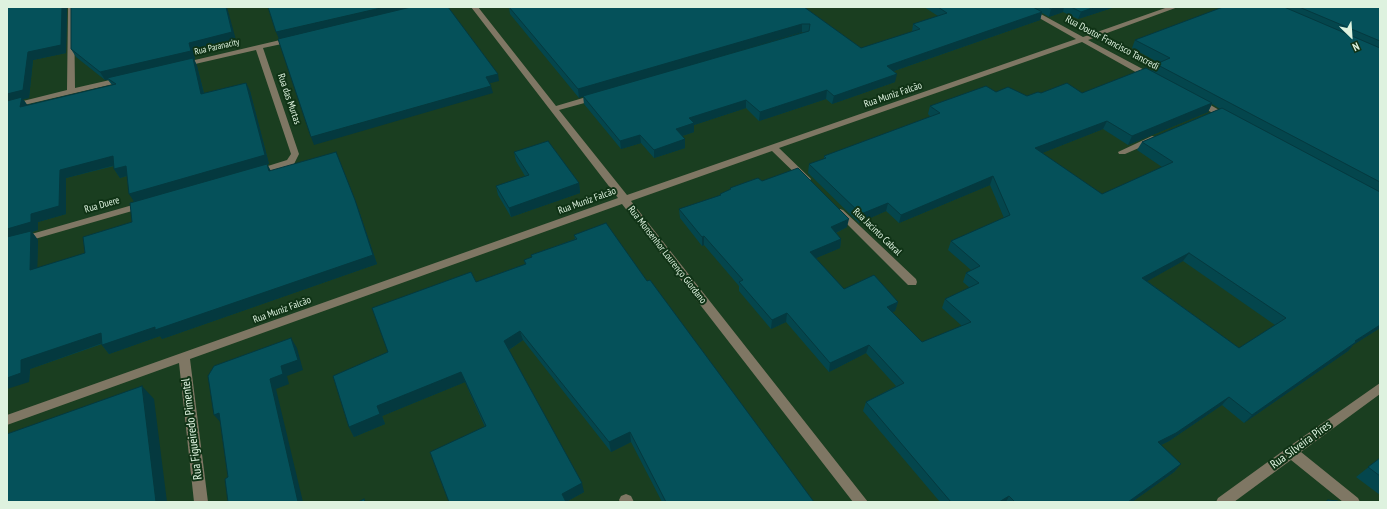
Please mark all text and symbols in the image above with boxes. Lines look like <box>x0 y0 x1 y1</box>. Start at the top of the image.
street label: Rua Doutor Francisco Tancredi <box>1063 13 1161 73</box>
north arrow <box>1331 16 1371 56</box>
street label: Rua Paranacity <box>194 37 240 57</box>
text: N <box>1350 39 1362 54</box>
street label: Rua das Murtas <box>275 72 303 126</box>
street label: Rua Muniz Falcão <box>862 79 924 111</box>
street label: Rua Muniz Falcão <box>556 185 618 217</box>
street label: Rua Duere <box>83 194 121 216</box>
street label: Rua Monsenhor Lourenço Giordano <box>625 204 709 306</box>
street label: Rua Jacinto Cabral <box>850 206 904 258</box>
street label: Rua Muniz Falcão <box>251 294 313 326</box>
street label: Rua Figueiredo Pimentel <box>179 378 205 480</box>
street label: Rua Silveira Pires <box>1268 418 1334 472</box>

